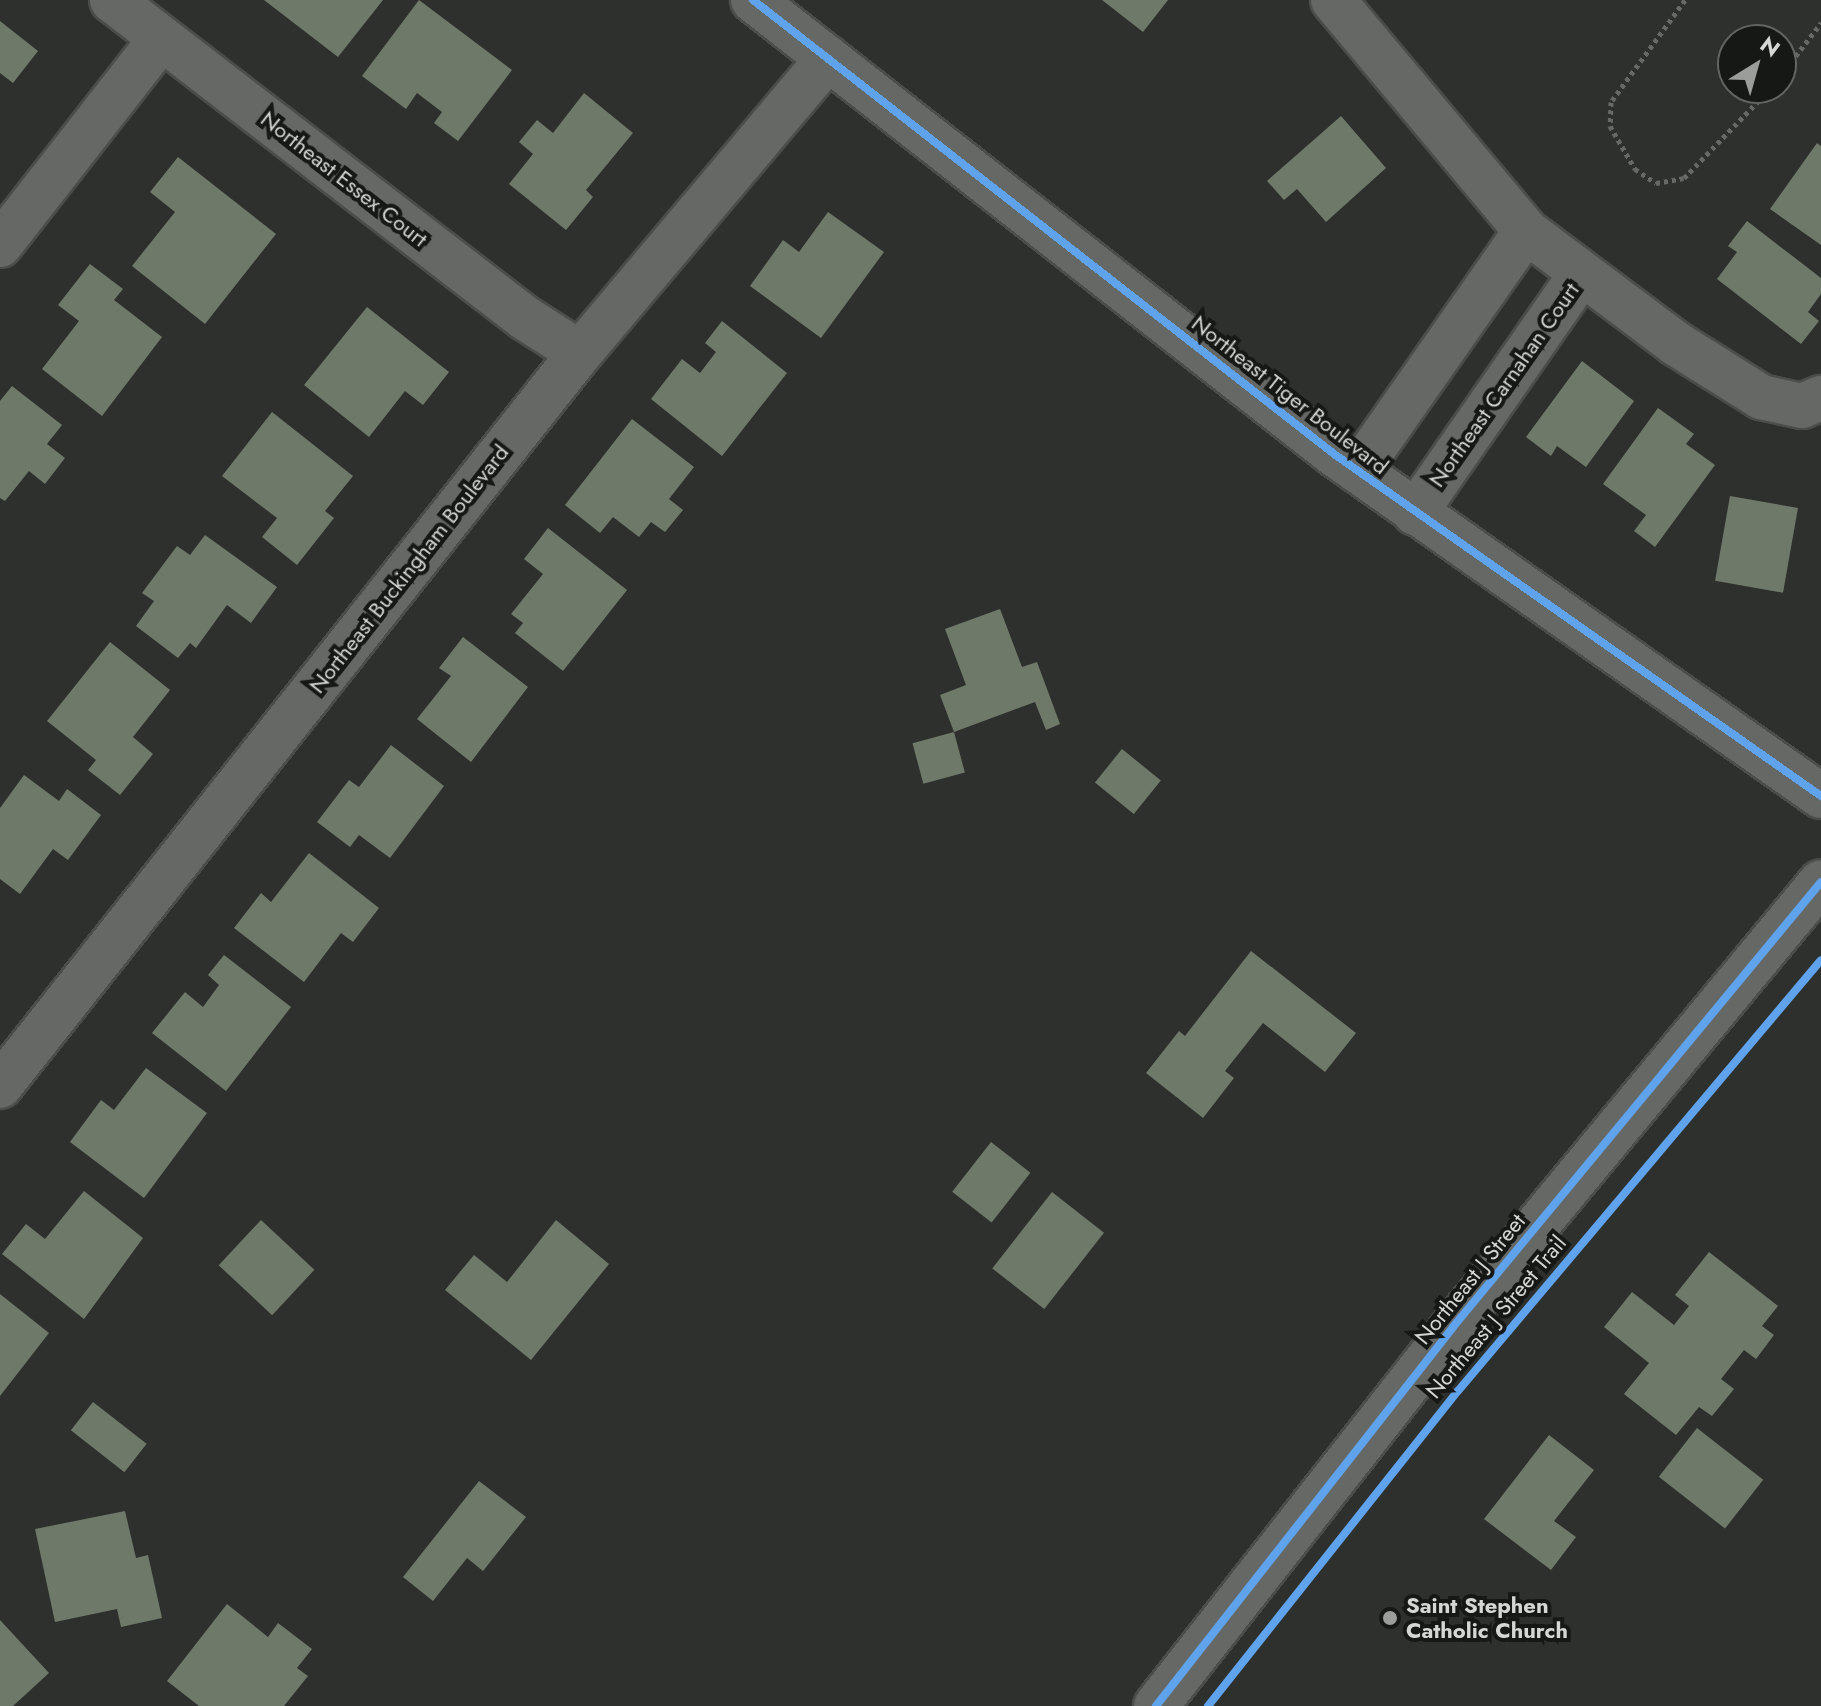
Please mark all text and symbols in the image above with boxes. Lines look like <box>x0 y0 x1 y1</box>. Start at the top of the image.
north arrow <box>1717 24 1797 104</box>
text: N <box>1754 28 1787 64</box>
street label: Northeast Essex Court <box>255 106 433 252</box>
street label: Northeast Carnahan Court <box>1423 278 1585 492</box>
street label: Northeast Tiger Boulevard <box>1186 310 1394 480</box>
street label: Northeast Buckingham Boulevard <box>304 439 514 699</box>
street label: Northeast J Street <box>1409 1208 1531 1350</box>
street label: Northeast J Street Trail <box>1420 1230 1572 1404</box>
place label: Saint Stephen Catholic Church <box>1406 1592 1568 1644</box>
marker: Saint Stephen Catholic Church <box>1381 1609 1399 1627</box>

